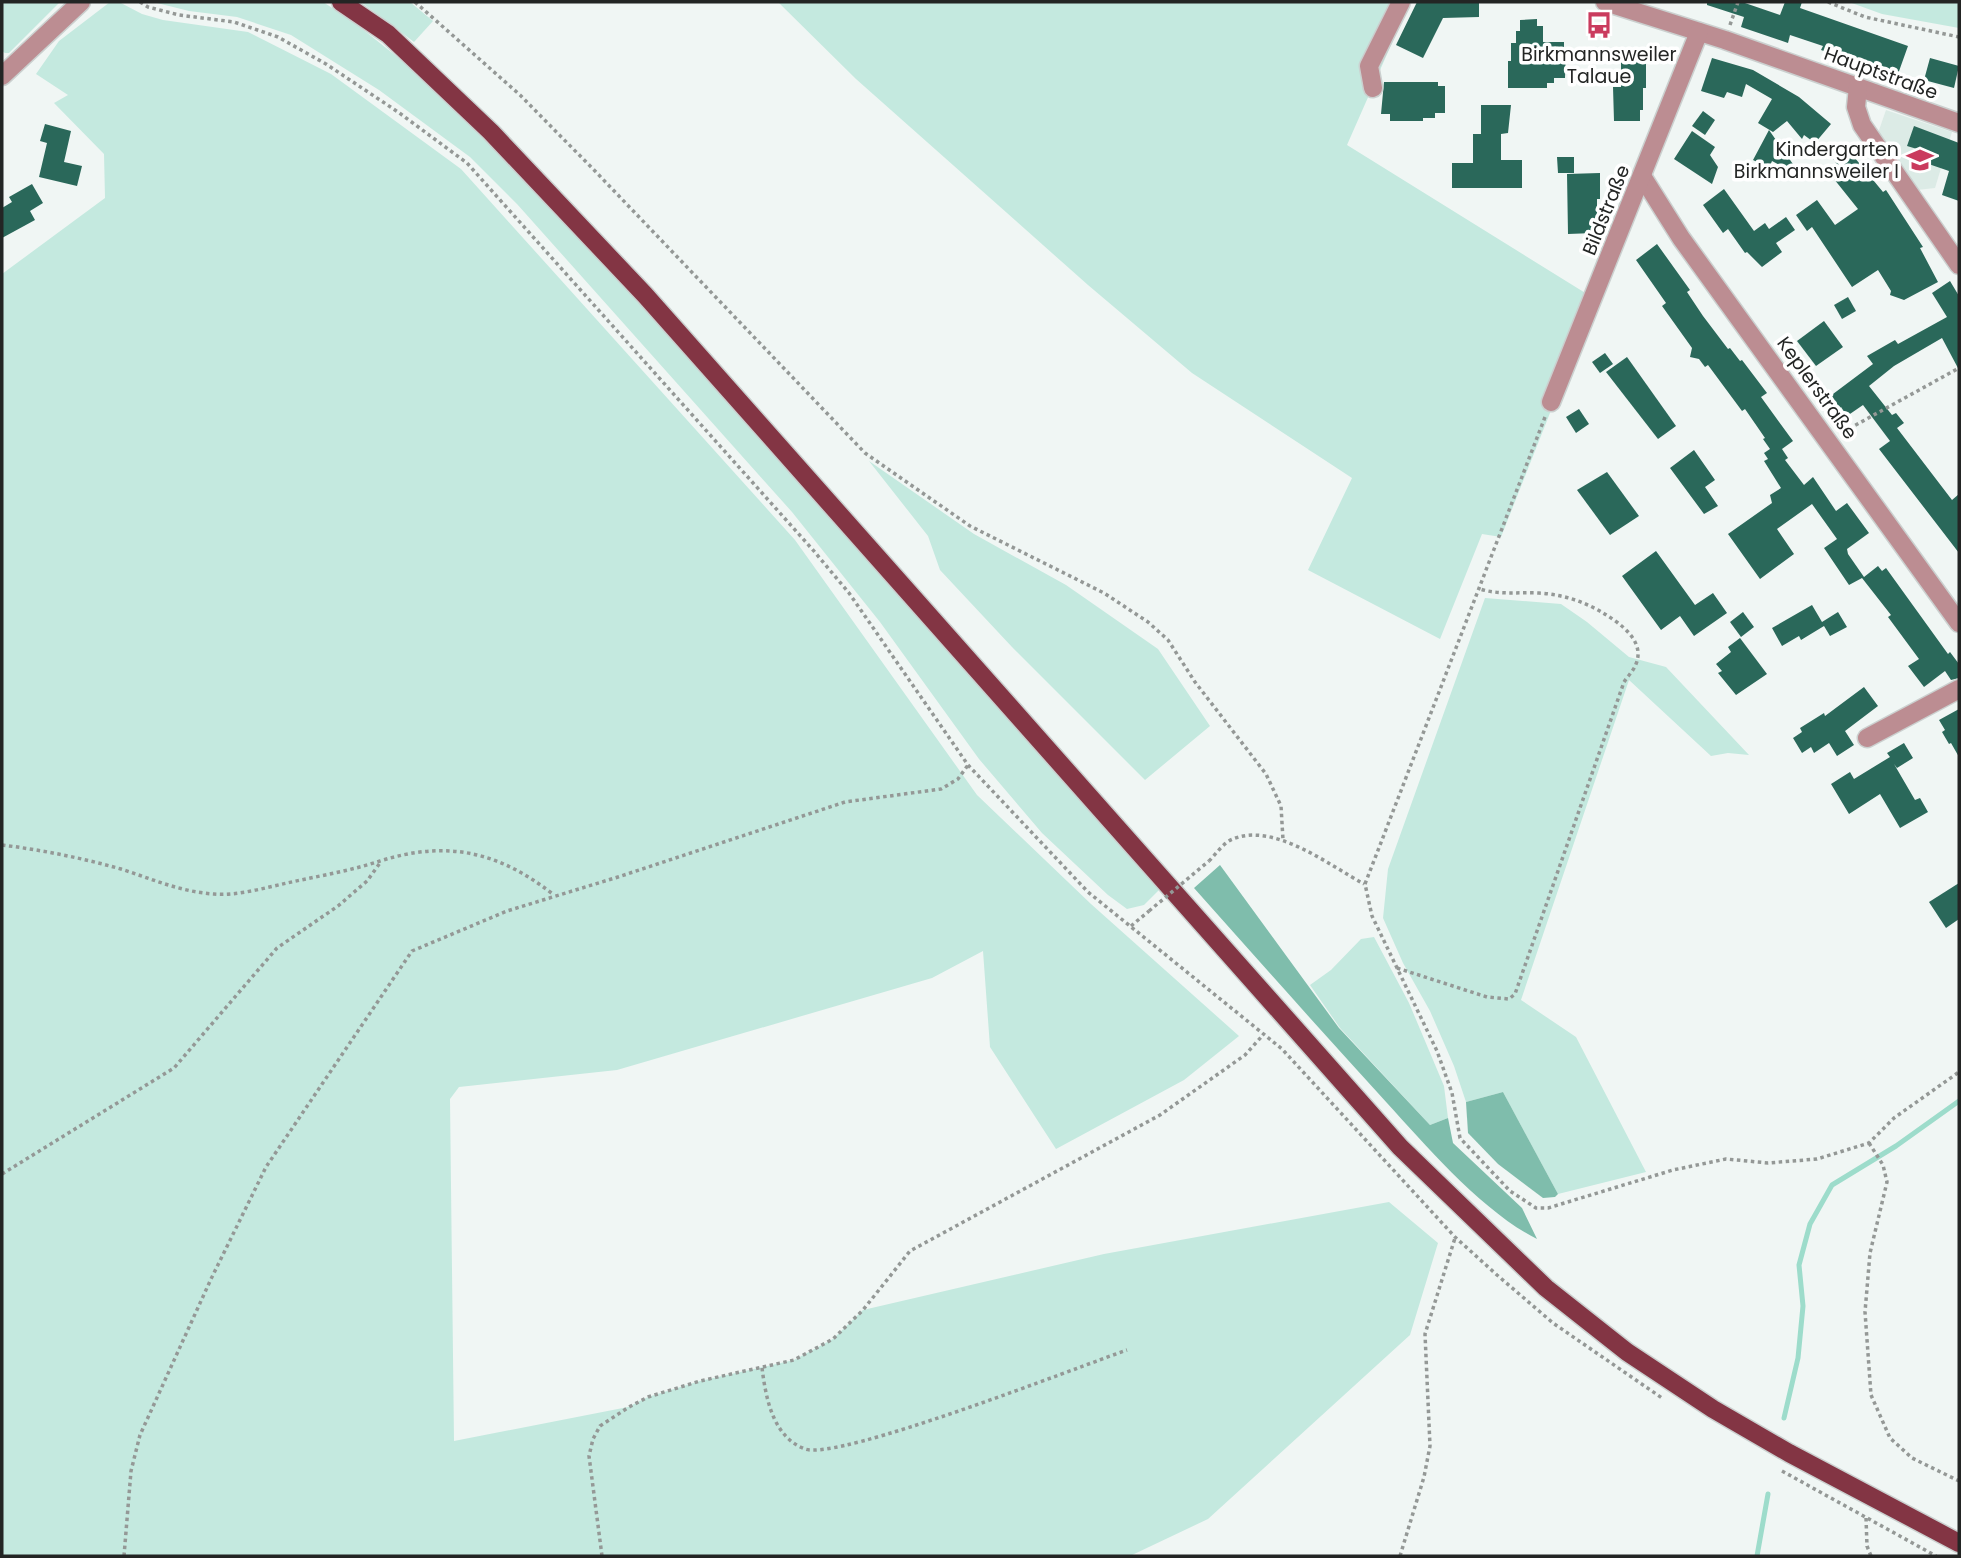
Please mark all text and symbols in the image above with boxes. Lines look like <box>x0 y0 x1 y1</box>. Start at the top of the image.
bus stop icon: Birkmannsweiler Talaue <box>1584 10 1614 40</box>
street label: Hauptstraße <box>1820 40 1942 106</box>
place label: Birkmannsweiler Talaue <box>1521 41 1677 90</box>
place label: Kindergarten Birkmannsweiler I <box>1734 136 1899 185</box>
school or university icon: Kindergarten Birkmannsweiler I <box>1905 145 1935 175</box>
street label: Bildstraße <box>1576 161 1636 259</box>
street label: Keplerstraße <box>1771 331 1863 445</box>

